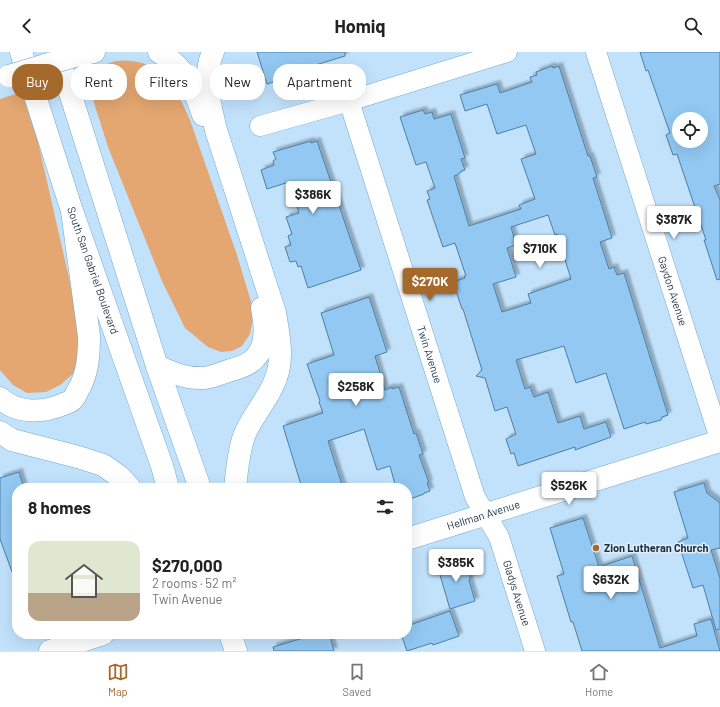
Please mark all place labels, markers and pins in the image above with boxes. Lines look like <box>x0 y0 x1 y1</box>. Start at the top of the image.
pin: $386K <box>285 181 341 215</box>
pin: $387K <box>646 206 702 240</box>
pin: $710K <box>512 235 568 269</box>
pin: $270K <box>402 268 458 302</box>
pin: $258K <box>328 373 384 407</box>
pin: $526K <box>541 472 597 506</box>
place label: Zion Lutheran Church <box>604 541 709 554</box>
marker: Zion Lutheran Church <box>591 543 601 553</box>
pin: $385K <box>428 549 484 583</box>
pin: $632K <box>583 566 639 600</box>

